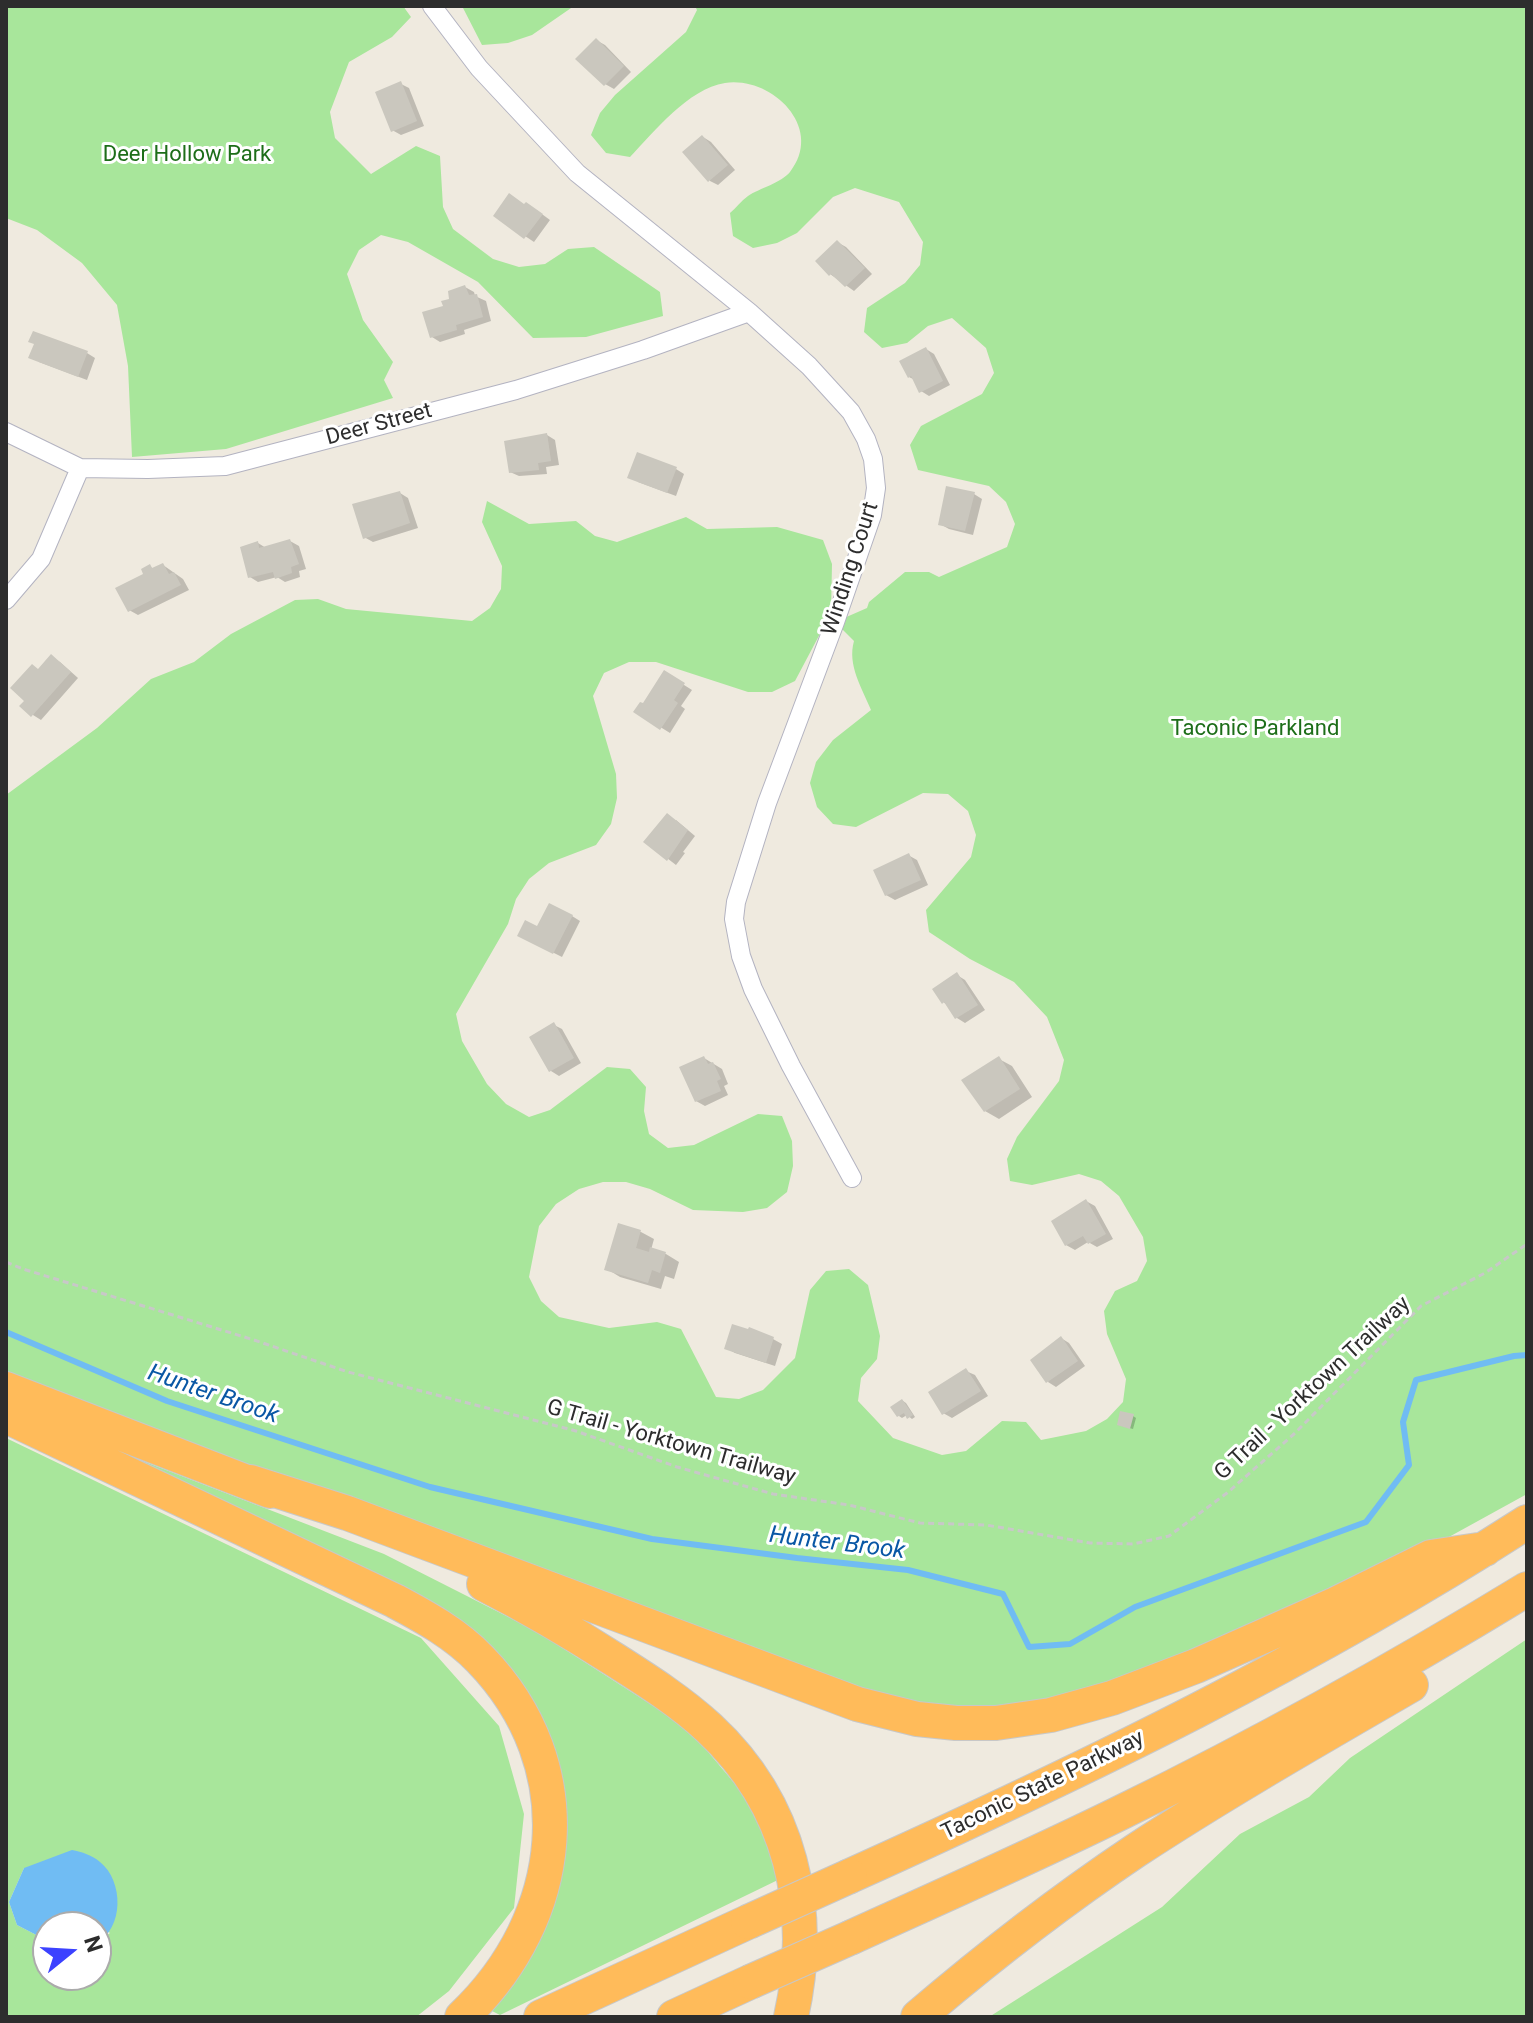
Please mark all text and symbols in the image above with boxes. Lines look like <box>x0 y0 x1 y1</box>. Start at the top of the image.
park label: Deer Hollow Park <box>103 142 271 168</box>
street label: Deer Street <box>323 398 435 452</box>
street label: Winding Court <box>817 499 885 639</box>
park label: Taconic Parkland <box>1171 716 1339 742</box>
street label: G Trail - Yorktown Trailway <box>1210 1292 1416 1486</box>
water label: Hunter Brook <box>144 1359 282 1431</box>
street label: G Trail - Yorktown Trailway <box>544 1395 798 1491</box>
water label: Hunter Brook <box>767 1521 907 1567</box>
street label: Taconic State Parkway <box>937 1725 1149 1847</box>
north arrow <box>32 1911 112 1991</box>
text: N <box>79 1933 108 1955</box>

